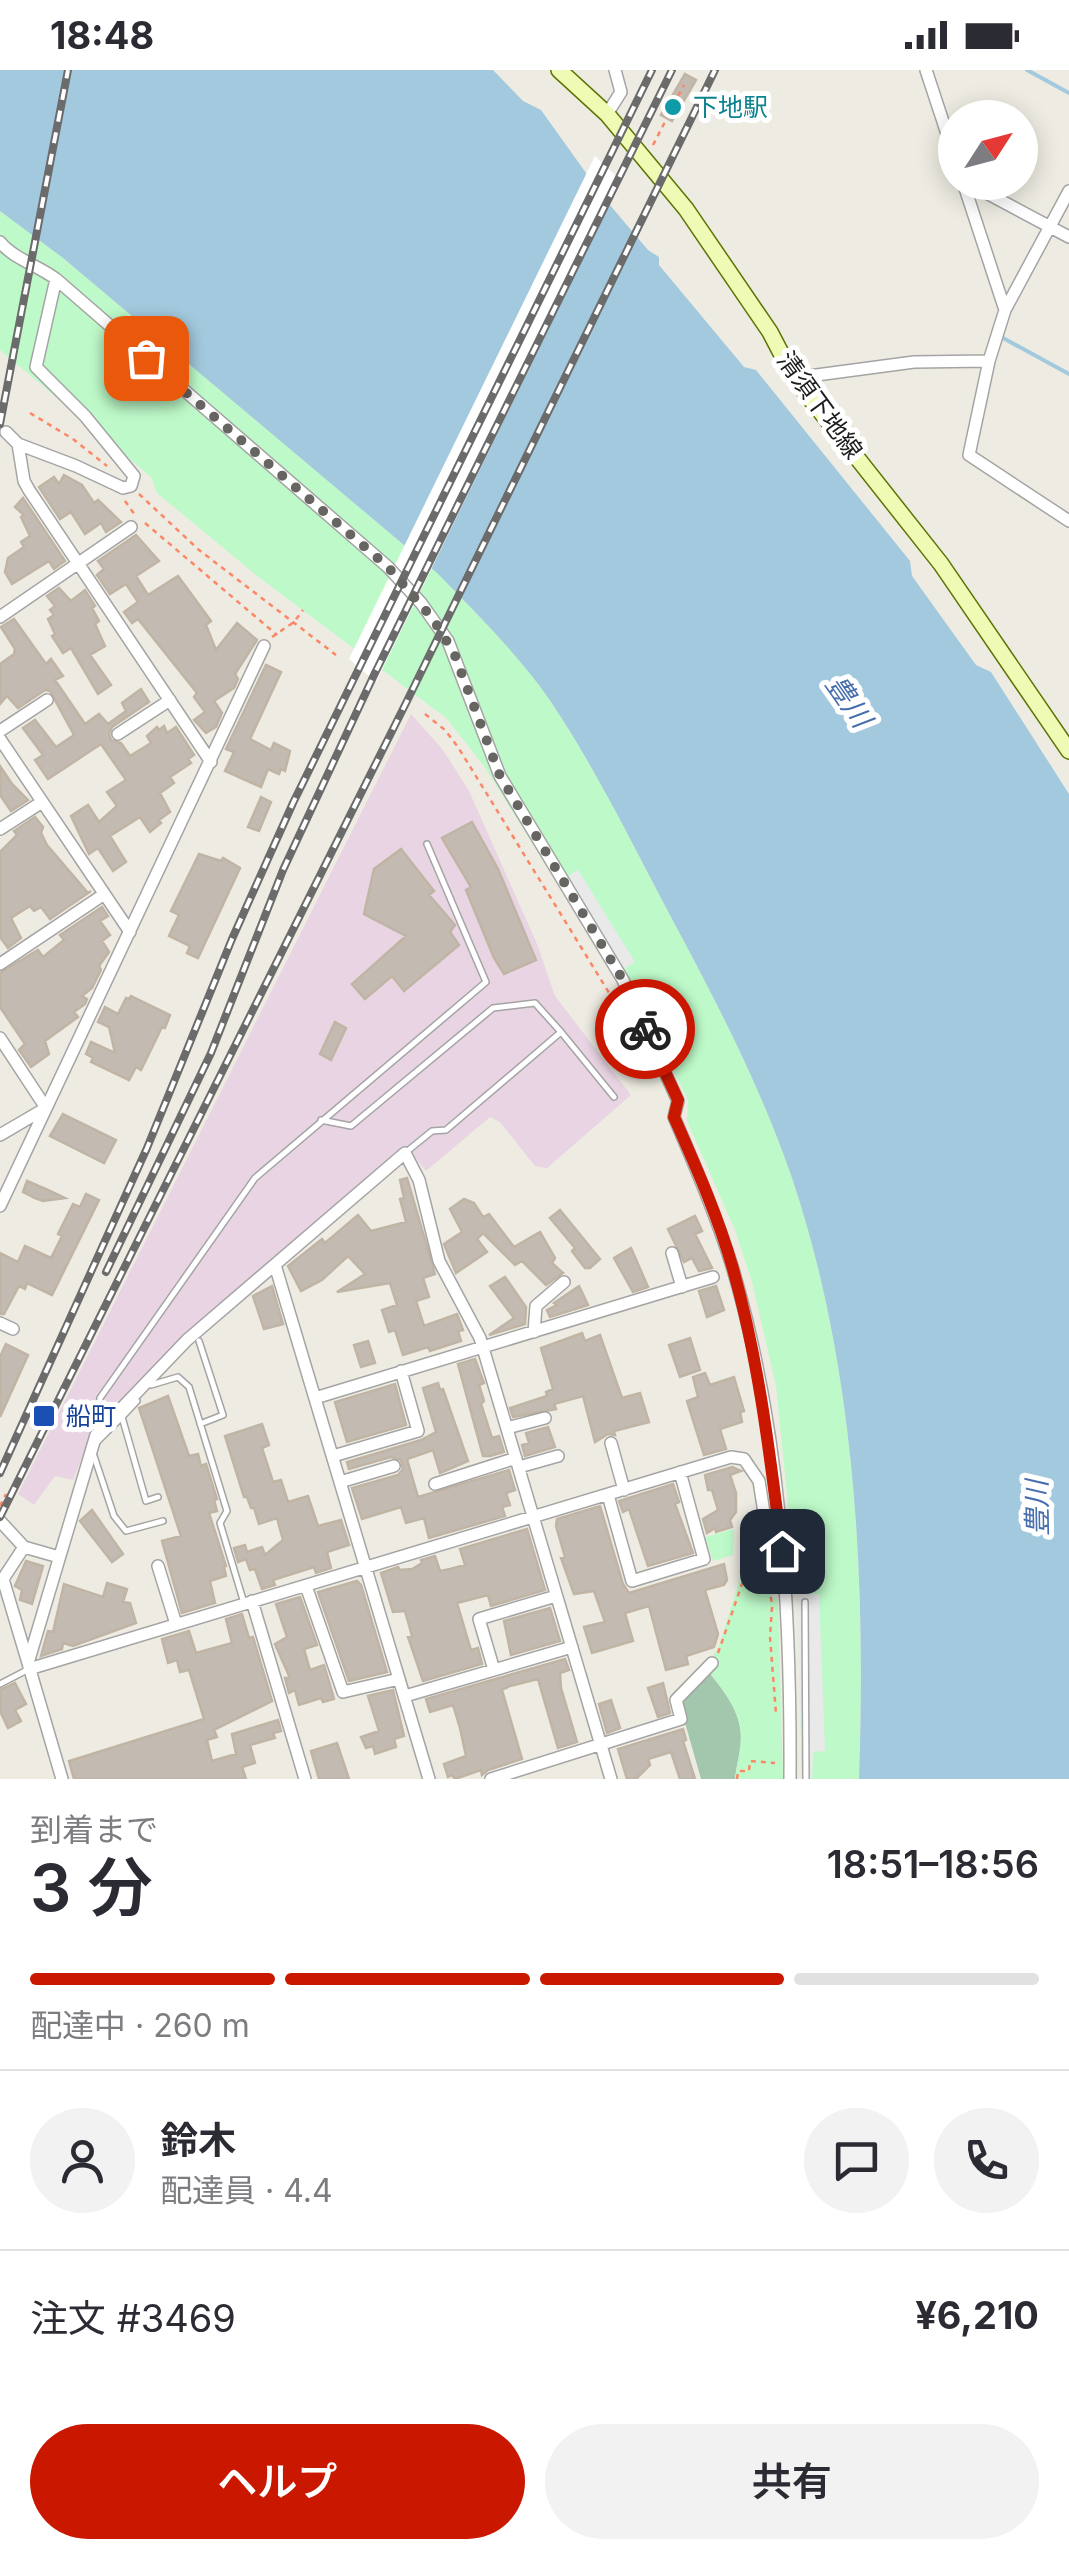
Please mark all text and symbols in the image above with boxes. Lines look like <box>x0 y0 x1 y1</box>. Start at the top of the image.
text: 18:48 <box>50 12 154 58</box>
place label: 下地駅 <box>693 92 768 122</box>
marker: 下地駅 <box>662 96 684 118</box>
north arrow <box>938 100 1038 200</box>
map controls <box>938 100 1038 200</box>
pin <box>104 316 189 401</box>
icon: bag <box>119 331 174 386</box>
street label: 清須下地線 <box>771 346 869 464</box>
water label: 豊川 <box>819 668 881 736</box>
courier <box>595 979 695 1079</box>
icon: bike <box>618 1002 673 1057</box>
place label: 船町 <box>66 1401 116 1431</box>
marker: 船町 <box>31 1403 57 1429</box>
water label: 豊川 <box>1019 1477 1054 1536</box>
pin <box>740 1509 825 1594</box>
icon: home <box>755 1524 810 1579</box>
text: 到着まで <box>30 1810 158 1849</box>
text: 18:51–18:56 <box>827 1841 1039 1887</box>
text: 3 分 <box>30 1848 153 1927</box>
text: 配達中 · 260 m <box>30 2006 250 2045</box>
button: person <box>30 2108 135 2213</box>
button: chat <box>804 2108 909 2213</box>
button: phone <box>934 2108 1039 2213</box>
text: 鈴木 <box>160 2117 236 2163</box>
text: 配達員 · 4.4 <box>160 2171 333 2210</box>
text: ¥6,210 <box>915 2292 1039 2338</box>
text: 注文 #3469 <box>30 2295 236 2341</box>
button: ヘルプ <box>30 2424 525 2539</box>
button: 共有 <box>545 2424 1039 2539</box>

